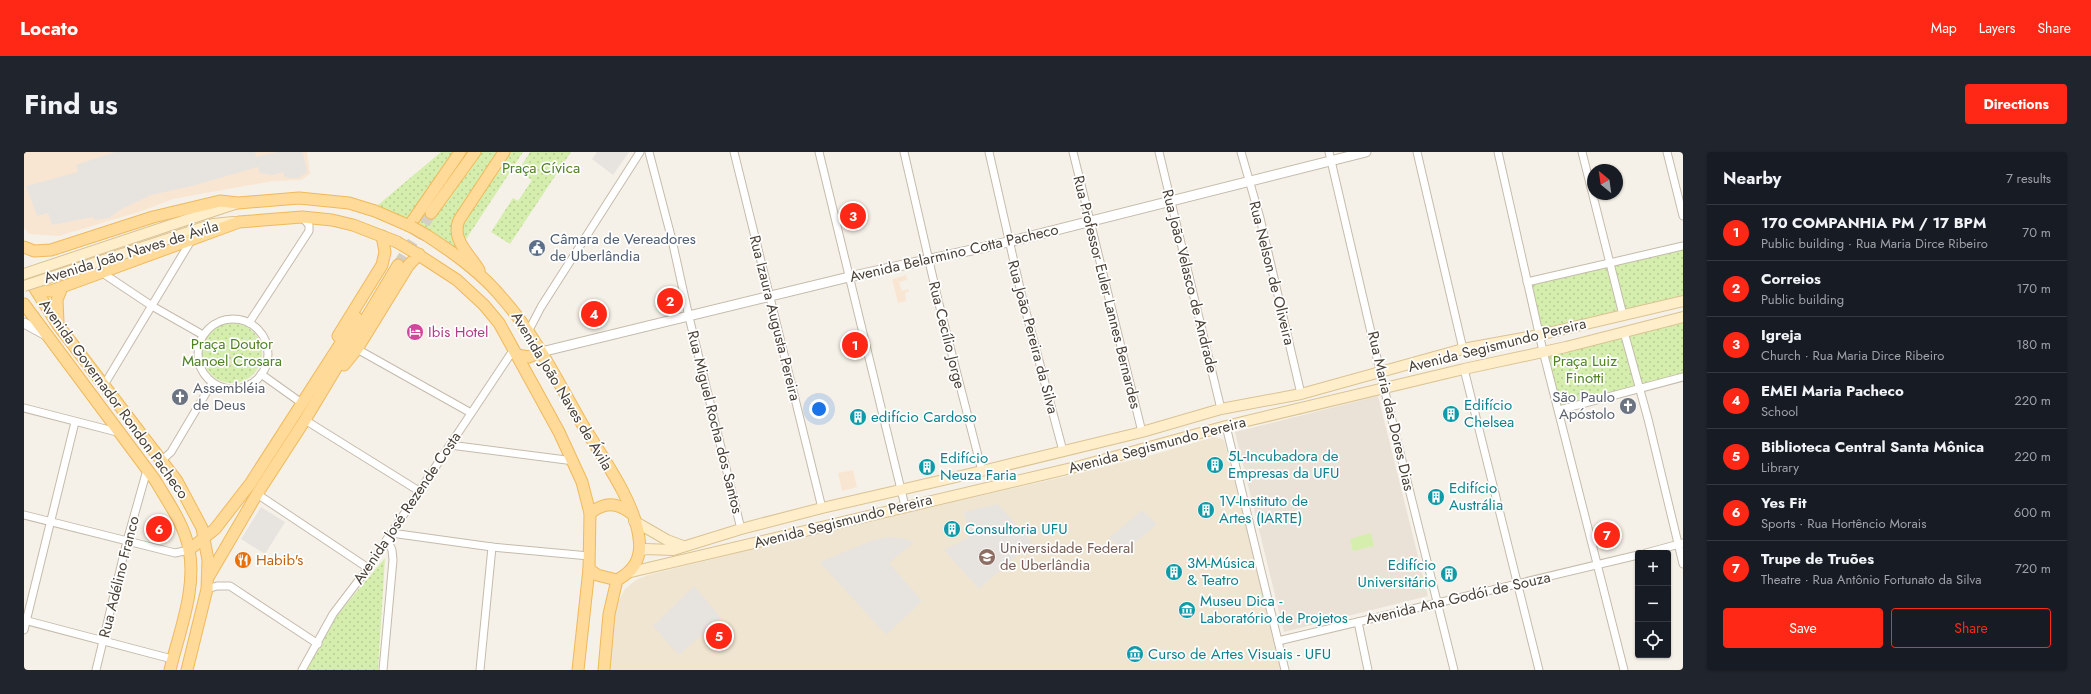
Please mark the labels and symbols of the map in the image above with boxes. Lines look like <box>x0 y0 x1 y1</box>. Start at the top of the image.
park label: Praça Cívica <box>502 157 580 179</box>
north arrow <box>1587 164 1623 200</box>
street label: Rua Professor Euler Lannes Bernardes <box>1067 173 1147 411</box>
street label: Rua João Velasco de Andrade <box>1157 187 1224 375</box>
street label: Rua Nelson de Oliveira <box>1243 199 1301 347</box>
pin: 3 <box>840 201 866 231</box>
street label: Avenida João Naves de Ávila <box>41 215 221 289</box>
street label: Avenida Belarmino Cotta Pacheco <box>847 218 1061 288</box>
place label: Câmara de Vereadores de Uberlândia <box>550 228 696 267</box>
street label: Rua Izaura Augusta Pereira <box>744 233 806 403</box>
public building icon: Câmara de Vereadores de Uberlândia <box>527 238 547 258</box>
street label: Rua João Pereira da Silva <box>1002 258 1064 416</box>
street label: Rua Cecílio Jorge <box>923 279 971 391</box>
pin: 2 <box>657 286 683 316</box>
street label: Avenida Governador Rondon Pacheco <box>34 295 194 503</box>
pin: 4 <box>581 299 607 329</box>
street label: Avenida João Naves de Ávila <box>506 308 618 474</box>
street label: Avenida Segismundo Pereira <box>1406 312 1588 378</box>
place label: Ibis Hotel <box>428 321 488 343</box>
hotel icon: Ibis Hotel <box>405 322 425 342</box>
street label: Rua Miguel Rocha dos Santos <box>682 328 748 516</box>
street label: Rua Maria das Dores Dias <box>1362 329 1420 493</box>
pin: 1 <box>842 330 868 360</box>
park label: Praça Doutor Manoel Crosara <box>182 333 282 372</box>
park label: Praça Luiz Finotti <box>1553 350 1617 389</box>
place label: Assembléia de Deus <box>193 377 265 416</box>
place label: São Paulo Apóstolo <box>1552 386 1615 425</box>
church icon: Assembléia de Deus <box>170 387 190 407</box>
place label: Edifício Chelsea <box>1464 394 1514 433</box>
church icon: São Paulo Apóstolo <box>1618 396 1638 416</box>
your location <box>809 399 829 419</box>
building icon: Edifício Chelsea <box>1441 404 1461 424</box>
place label: edifício Cardoso <box>871 406 977 428</box>
building icon: edifício Cardoso <box>848 407 868 427</box>
street label: Avenida Segismundo Pereira <box>1066 411 1248 479</box>
street label: Avenida José Rezende Costa <box>348 427 466 589</box>
place label: 5L-Incubadora de Empresas da UFU <box>1228 445 1340 484</box>
place label: Edifício Neuza Faria <box>940 447 1016 486</box>
building icon: 5L-Incubadora de Empresas da UFU <box>1205 455 1225 475</box>
building icon: Edifício Neuza Faria <box>917 457 937 477</box>
place label: Edifício Austrália <box>1449 477 1503 516</box>
building icon: Edifício Austrália <box>1426 487 1446 507</box>
street label: Avenida Segismundo Pereira <box>752 488 934 554</box>
place label: 1V-Instituto de Artes (IARTE) <box>1219 490 1308 529</box>
building icon: 1V-Instituto de Artes (IARTE) <box>1196 500 1216 520</box>
street label: Rua Adélino Franco <box>93 514 145 640</box>
pin: 6 <box>146 514 172 544</box>
place label: Consultoria UFU <box>965 518 1068 540</box>
building icon: Consultoria UFU <box>942 519 962 539</box>
pin: 7 <box>1594 520 1620 550</box>
place label: Universidade Federal de Uberlândia <box>1000 537 1134 576</box>
school or university icon: Universidade Federal de Uberlândia <box>977 547 997 567</box>
place label: Habib's <box>256 549 303 571</box>
restaurant icon: Habib's <box>233 550 253 570</box>
place label: 3M-Música & Teatro <box>1187 552 1255 591</box>
place label: Edifício Universitário <box>1358 554 1436 593</box>
building icon: 3M-Música & Teatro <box>1164 562 1184 582</box>
building icon: Edifício Universitário <box>1439 564 1459 584</box>
street label: Avenida Ana Godói de Souza <box>1363 566 1553 630</box>
place label: Museu Dica - Laboratório de Projetos <box>1200 590 1348 629</box>
museum icon: Museu Dica - Laboratório de Projetos <box>1177 600 1197 620</box>
pin: 5 <box>706 621 732 651</box>
place label: Curso de Artes Visuais - UFU <box>1148 643 1331 665</box>
museum icon: Curso de Artes Visuais - UFU <box>1125 644 1145 664</box>

